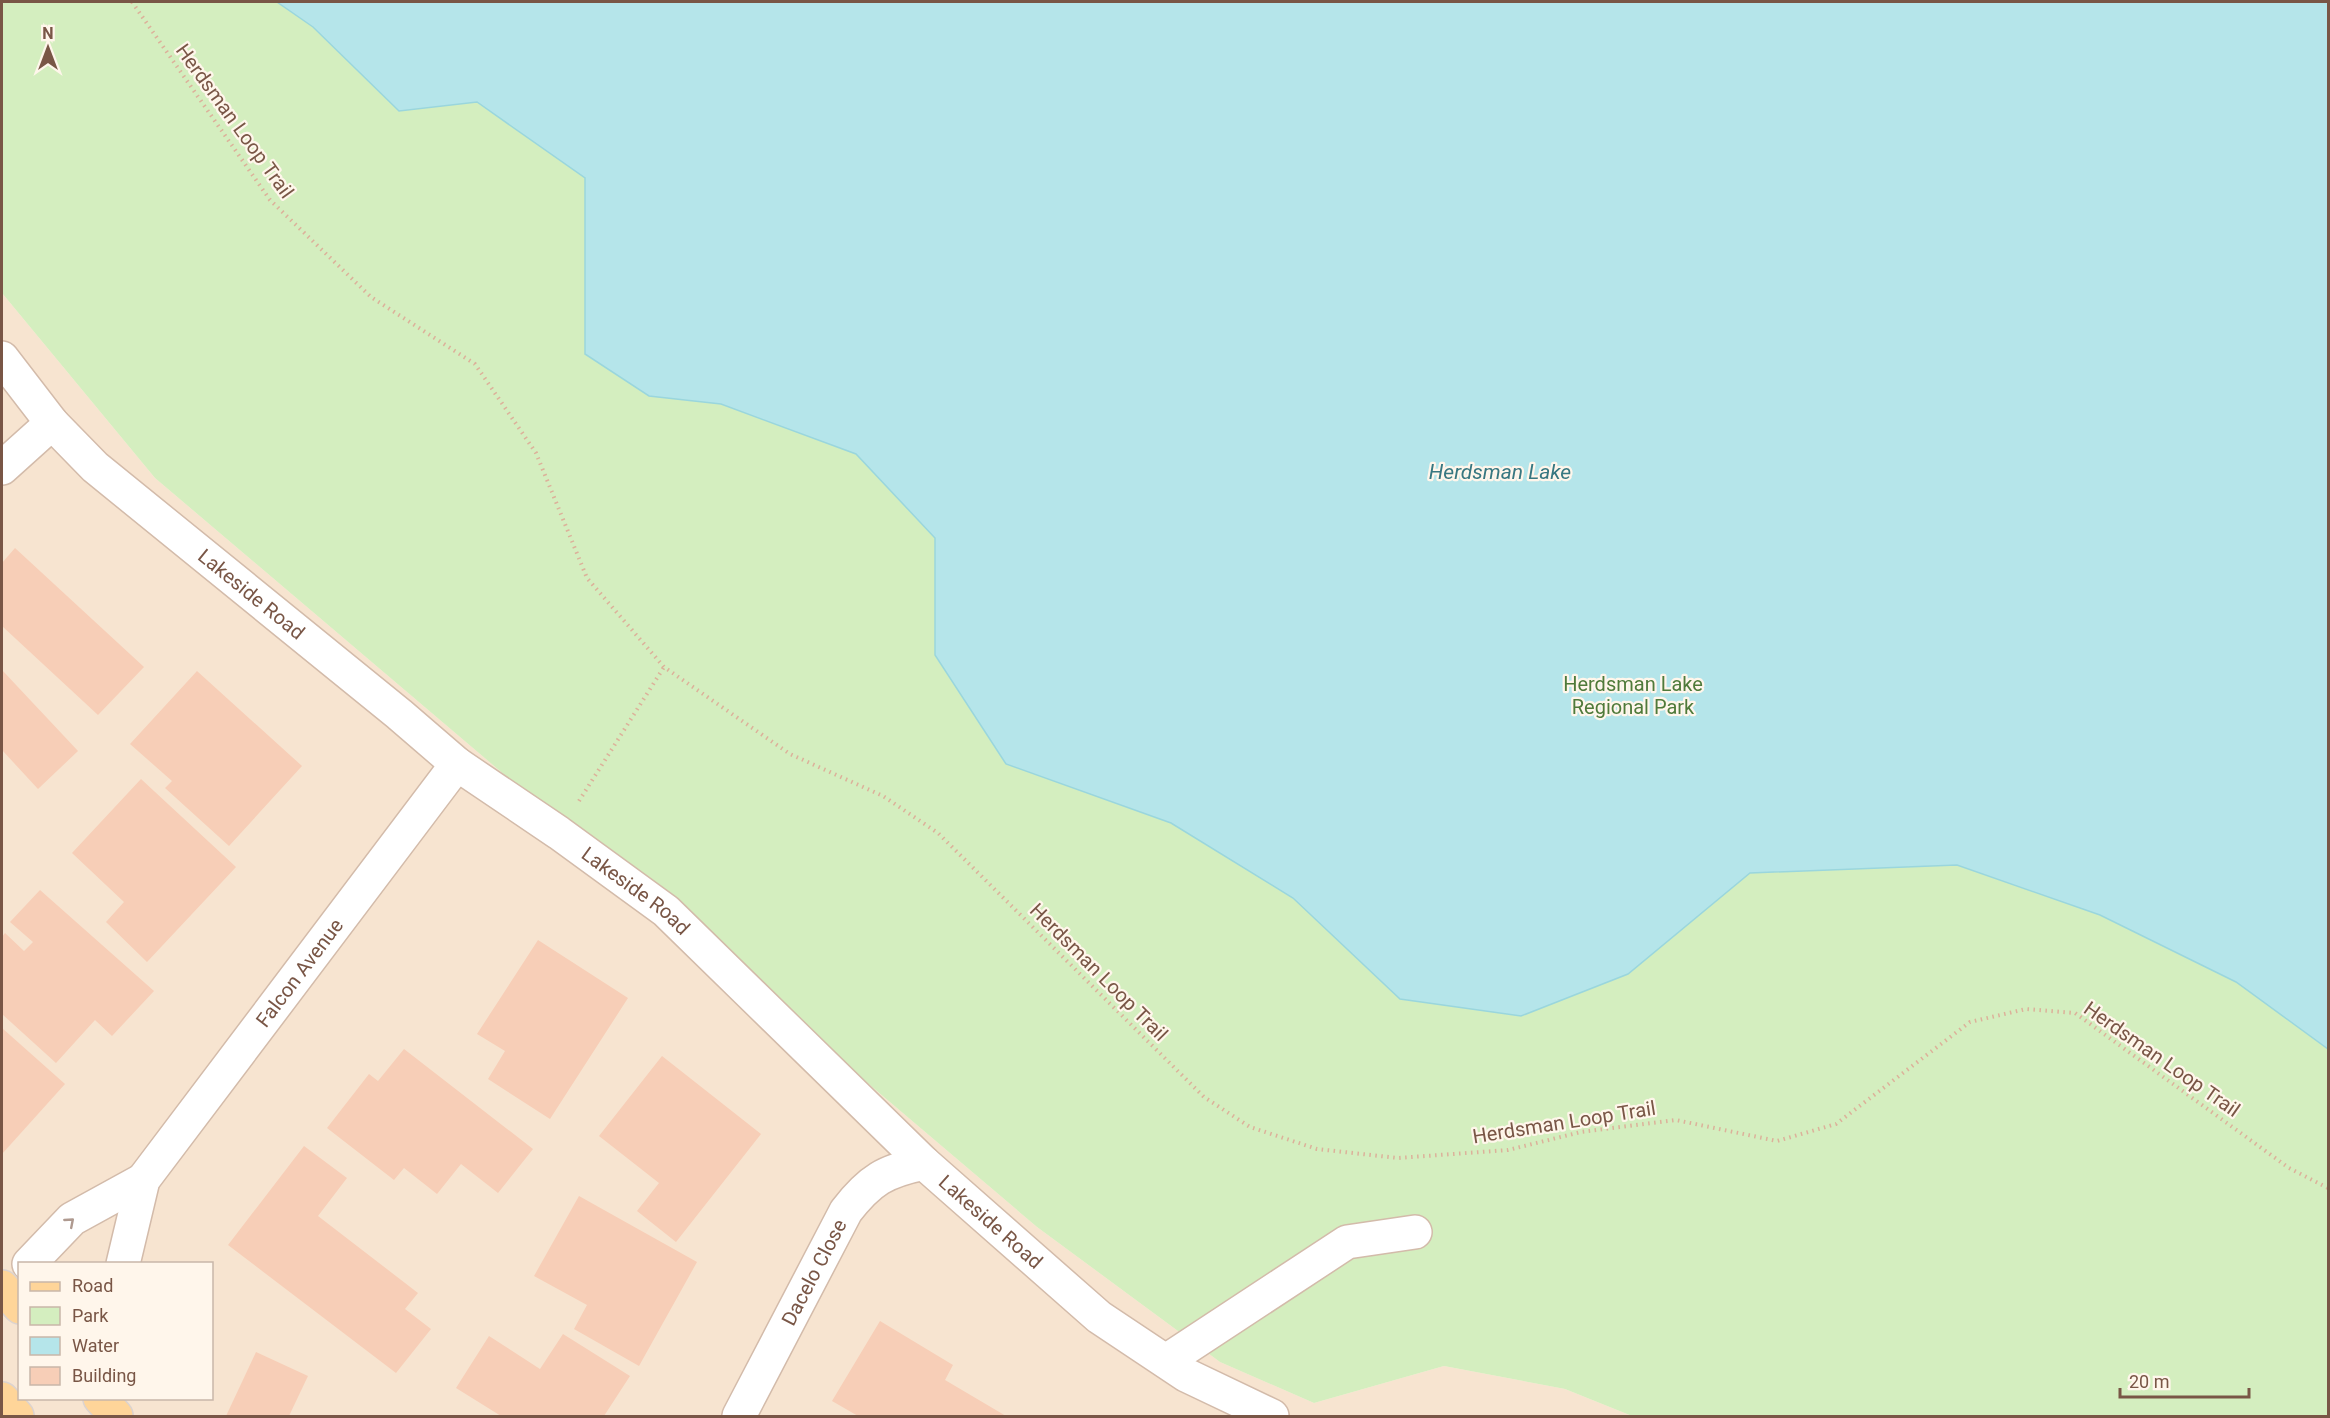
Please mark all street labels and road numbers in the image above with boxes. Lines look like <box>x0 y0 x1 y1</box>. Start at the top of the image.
street label: Herdsman Loop Trail <box>171 39 299 203</box>
street label: Lakeside Road <box>193 544 309 644</box>
street label: Lakeside Road <box>577 842 695 940</box>
street label: Herdsman Loop Trail <box>1025 898 1173 1046</box>
street label: Falcon Avenue <box>251 914 348 1032</box>
street label: Herdsman Loop Trail <box>2079 996 2245 1122</box>
street label: Herdsman Loop Trail <box>1471 1096 1657 1148</box>
street label: Lakeside Road <box>934 1170 1048 1274</box>
street label: Dacelo Close <box>776 1215 852 1330</box>

